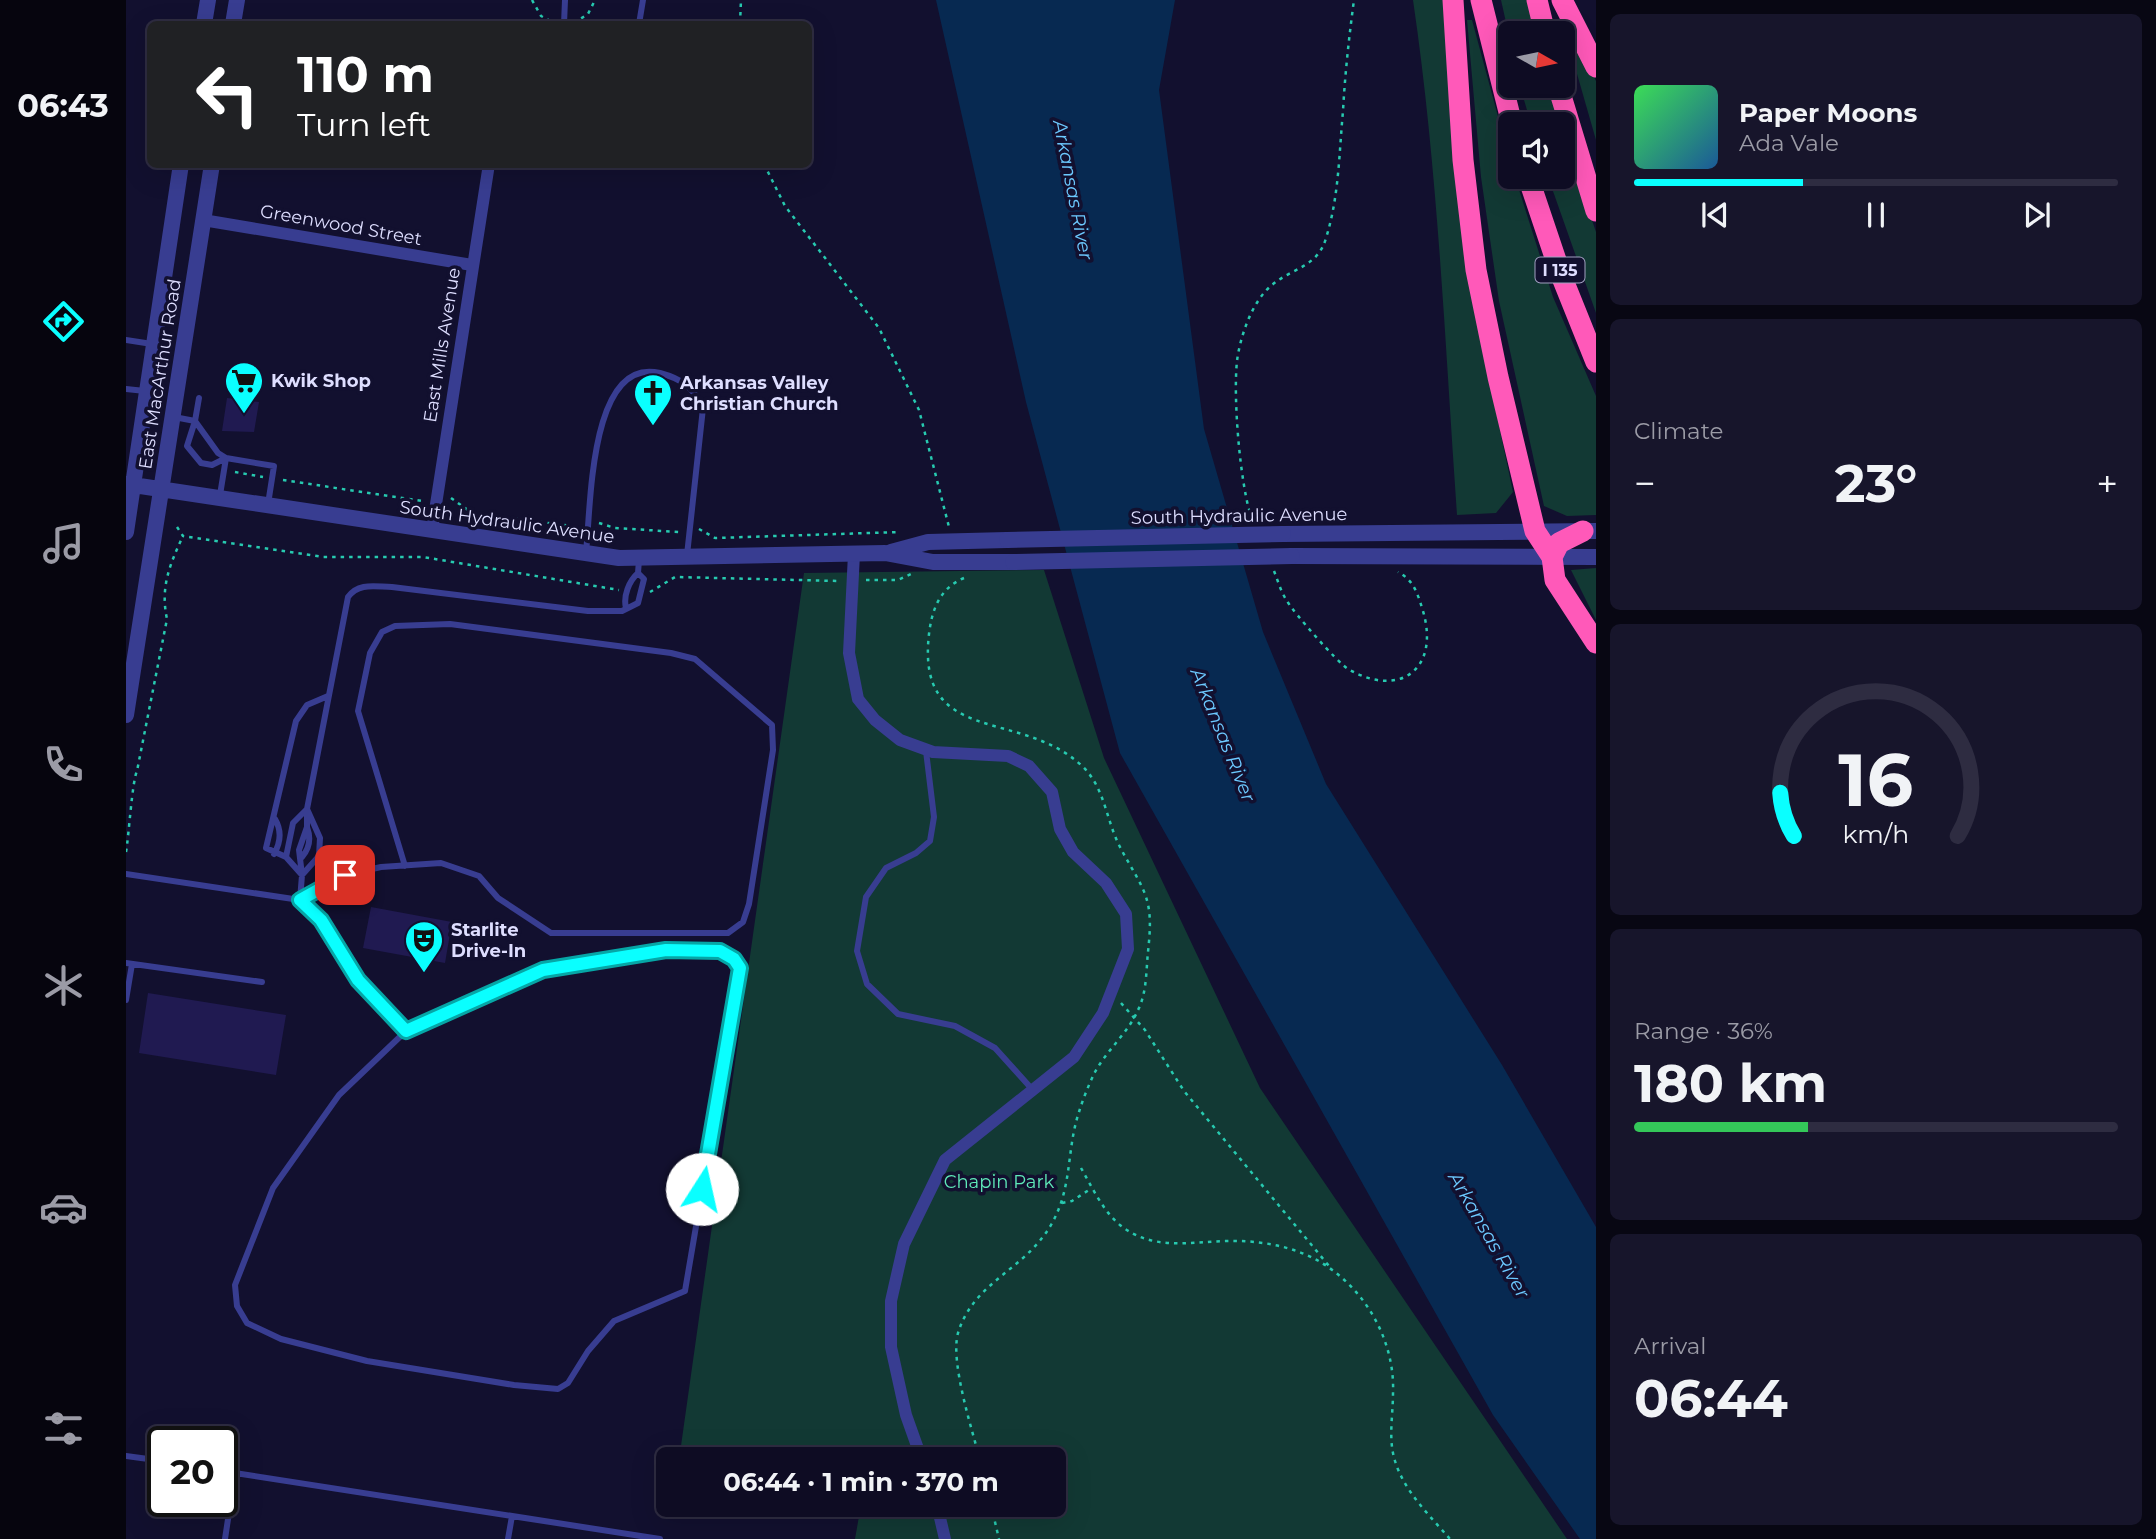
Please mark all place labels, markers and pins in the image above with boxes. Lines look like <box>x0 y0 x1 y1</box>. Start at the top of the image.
supermarket icon: Kwik Shop <box>223 360 265 415</box>
place label: Kwik Shop <box>271 370 371 392</box>
church icon: Arkansas Valley Christian Church <box>632 372 674 427</box>
place label: Arkansas Valley Christian Church <box>679 372 838 415</box>
pin <box>315 845 375 905</box>
theatre icon: Starlite Drive-In <box>403 919 445 974</box>
place label: Starlite Drive-In <box>451 919 526 962</box>

